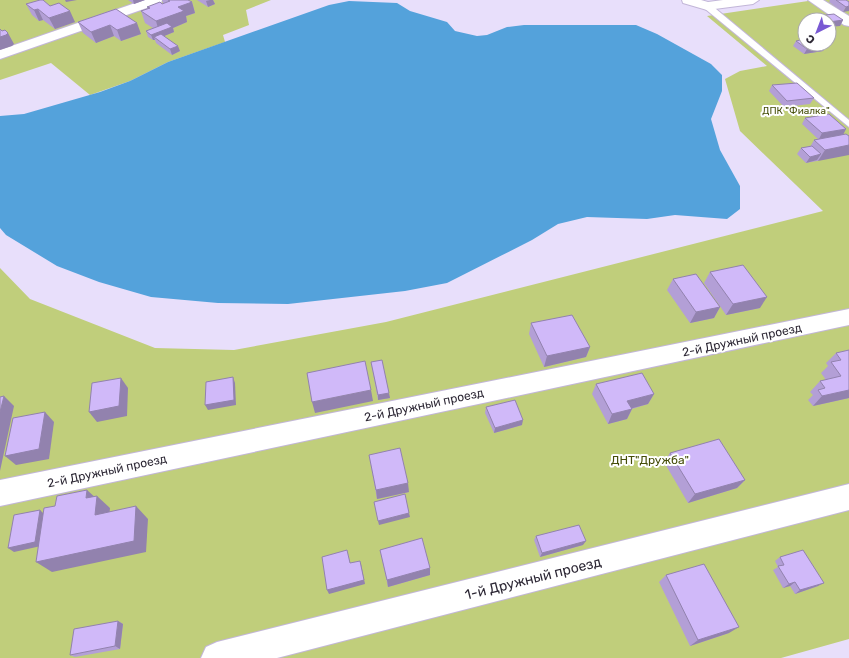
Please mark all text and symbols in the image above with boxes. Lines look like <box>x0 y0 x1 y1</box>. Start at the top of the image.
north arrow <box>797 12 837 52</box>
text: С <box>803 31 818 46</box>
park label: ДПК "Фиалка" <box>762 105 830 117</box>
street label: 2-й Дружный проезд <box>681 321 803 359</box>
street label: 2-й Дружный проезд <box>363 386 485 424</box>
street label: 2-й Дружный проезд <box>46 452 168 490</box>
park label: ДНТ"Дружба" <box>611 453 689 467</box>
street label: 1-й Дружный проезд <box>463 553 603 604</box>

